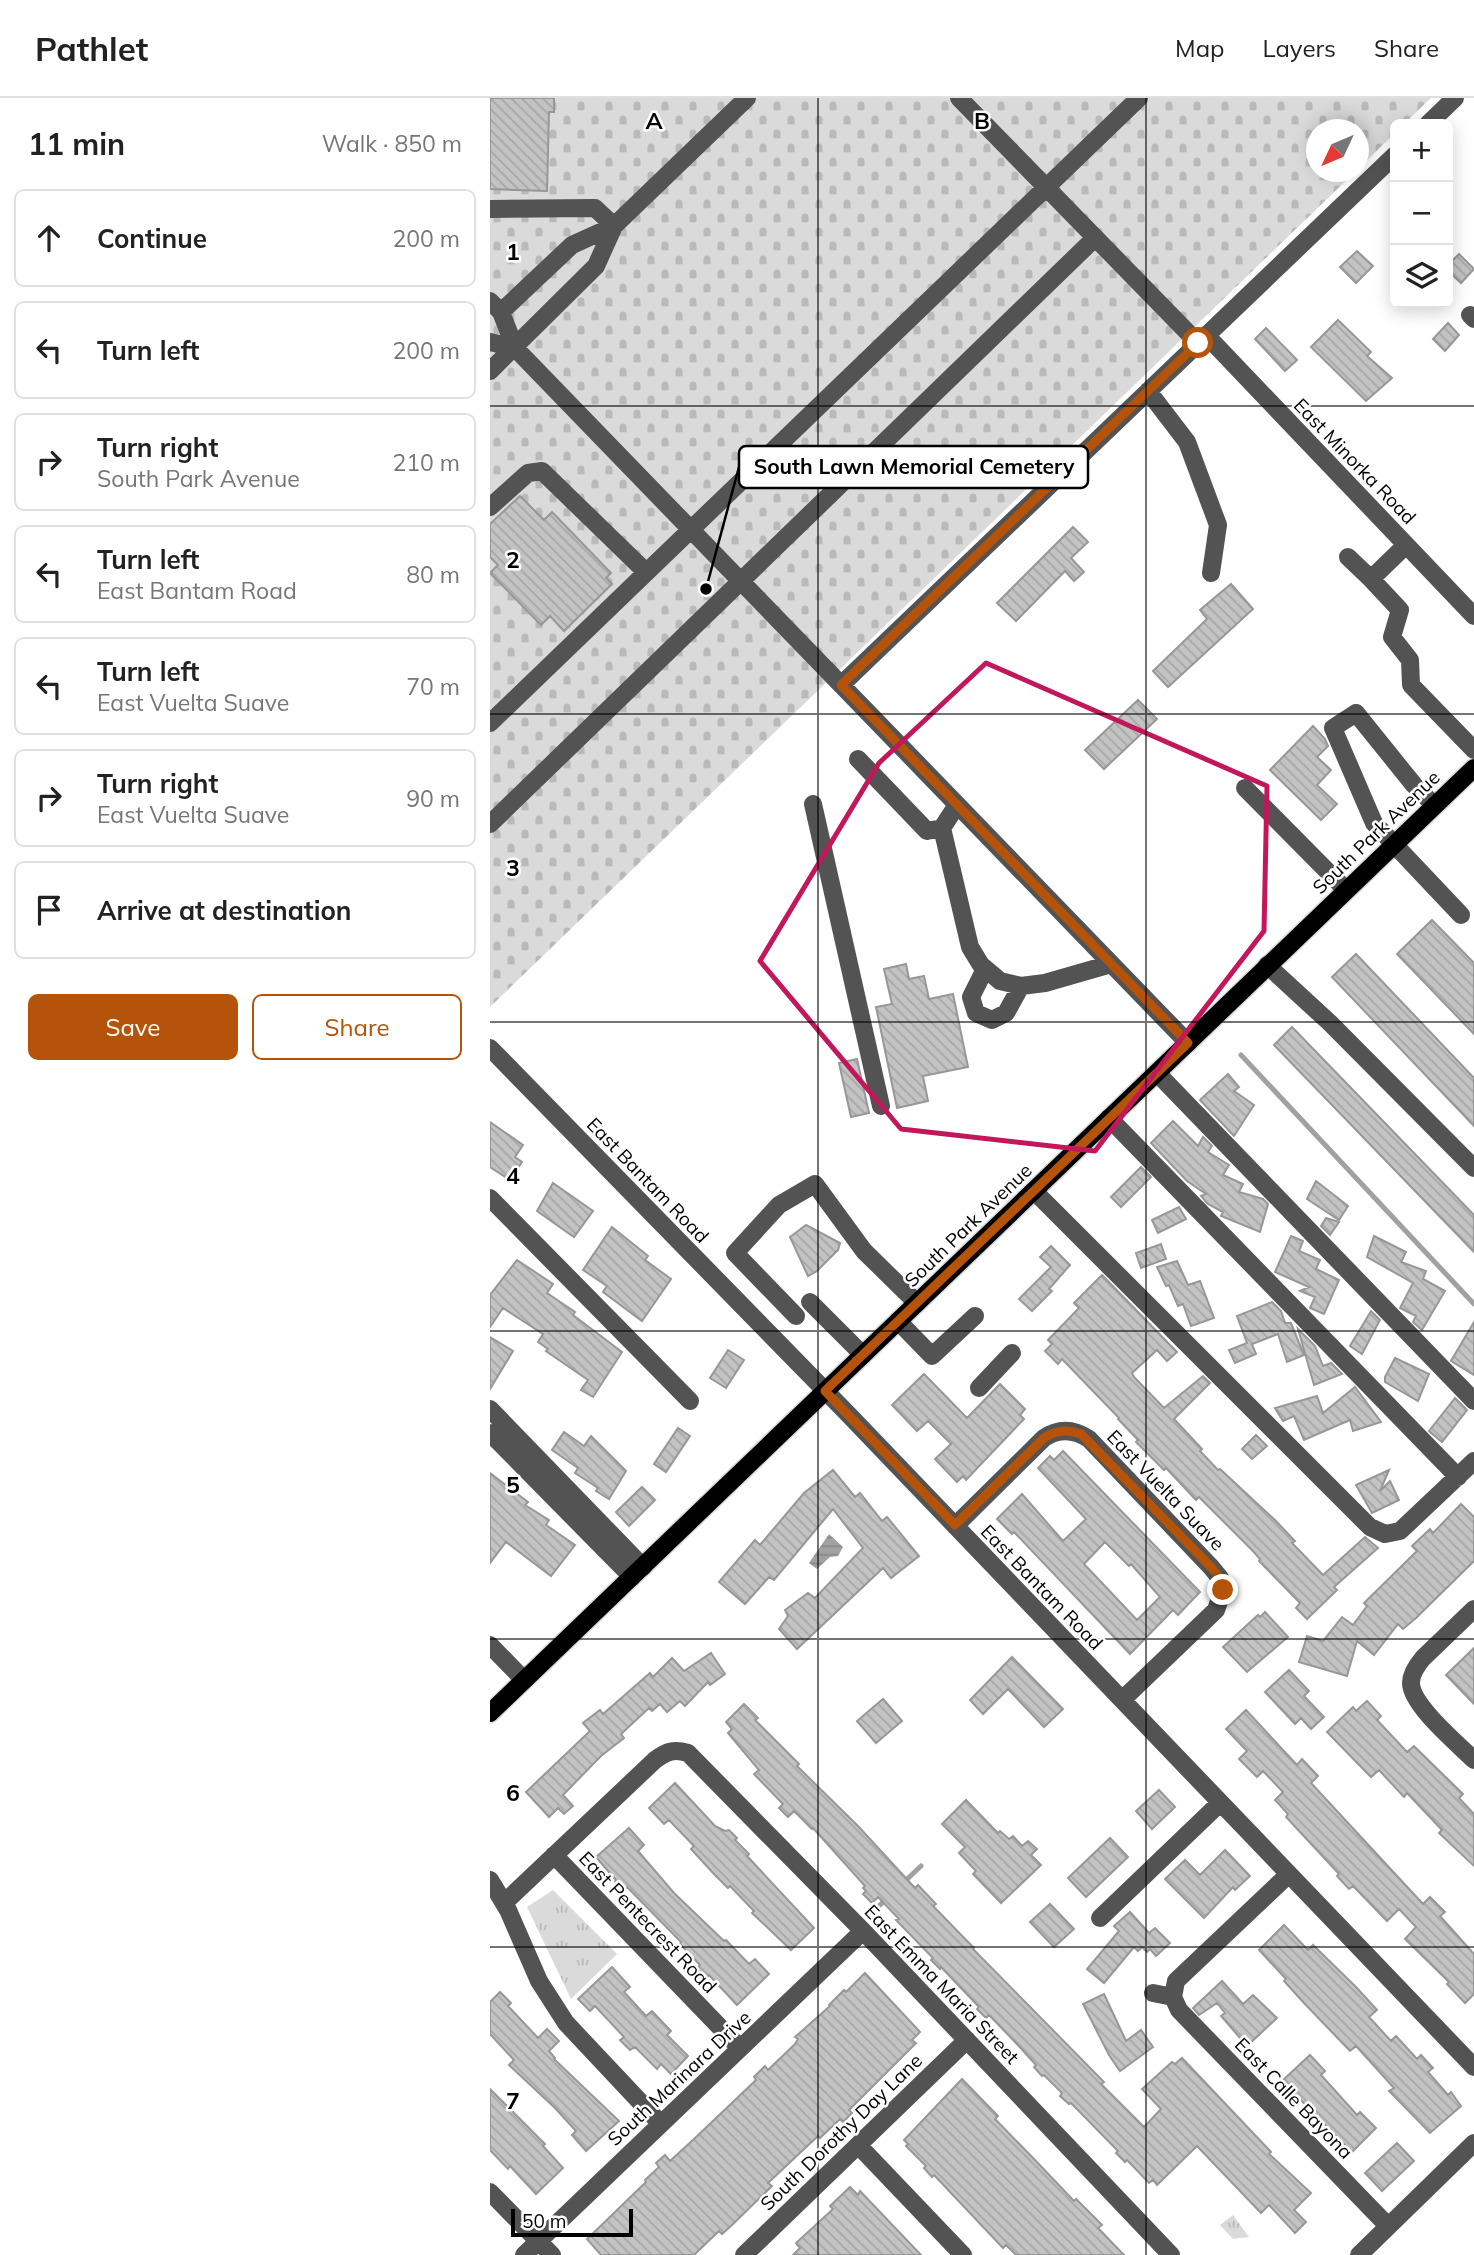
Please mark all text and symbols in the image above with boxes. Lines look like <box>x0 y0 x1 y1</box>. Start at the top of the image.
text: Pathlet <box>35 28 148 69</box>
text: Map <box>1175 33 1224 63</box>
text: Layers <box>1262 33 1336 63</box>
text: Share <box>1374 33 1439 63</box>
text: A <box>645 106 663 135</box>
text: B <box>974 106 990 135</box>
north arrow <box>1306 119 1369 182</box>
map controls <box>1390 119 1453 308</box>
button: + <box>1390 119 1453 182</box>
text: 11 min <box>28 125 125 163</box>
text: Walk · 850 m <box>322 129 462 158</box>
button: − <box>1390 182 1453 245</box>
icon: ahead <box>30 219 68 257</box>
text: Continue <box>97 222 207 255</box>
text: 200 m <box>392 224 460 253</box>
text: 1 <box>506 237 520 266</box>
button: layers <box>1390 245 1453 308</box>
route start <box>1182 327 1213 358</box>
icon: left <box>30 331 68 369</box>
text: Turn left <box>97 334 199 367</box>
text: 200 m <box>392 336 460 365</box>
street label: East Minorka Road <box>1289 393 1421 529</box>
text: Turn right <box>97 431 218 464</box>
icon: right <box>30 443 68 481</box>
callout: South Lawn Memorial Cemetery <box>739 446 1088 488</box>
text: 210 m <box>392 448 460 477</box>
text: South Lawn Memorial Cemetery <box>754 453 1075 479</box>
text: South Park Avenue <box>97 464 300 493</box>
text: Turn left <box>97 543 199 576</box>
text: 2 <box>506 545 520 574</box>
icon: left <box>30 555 68 593</box>
text: 80 m <box>406 560 460 589</box>
text: East Bantam Road <box>97 576 297 605</box>
text: Turn left <box>97 655 199 688</box>
icon: left <box>30 667 68 705</box>
text: 70 m <box>406 672 460 701</box>
text: East Vuelta Suave <box>97 688 289 717</box>
street label: South Park Avenue <box>1307 765 1445 899</box>
text: Turn right <box>97 767 218 800</box>
icon: right <box>30 779 68 817</box>
text: 90 m <box>406 784 460 813</box>
text: East Vuelta Suave <box>97 800 289 829</box>
text: 3 <box>506 853 520 882</box>
icon: arrive <box>30 891 68 929</box>
text: Arrive at destination <box>97 894 352 927</box>
button: Save <box>28 994 238 1060</box>
button: Share <box>252 994 462 1060</box>
street label: East Bantam Road <box>582 1112 714 1248</box>
street label: South Park Avenue <box>899 1158 1037 1292</box>
text: 4 <box>506 1161 520 1190</box>
street label: East Vuelta Suave <box>1102 1425 1230 1555</box>
text: 5 <box>506 1470 520 1499</box>
street label: East Bantam Road <box>976 1519 1108 1655</box>
route end <box>1207 1574 1238 1605</box>
text: 6 <box>506 1778 520 1807</box>
street label: East Pentecrest Road <box>574 1846 722 1998</box>
street label: East Emma Maria Street <box>860 1899 1025 2069</box>
street label: South Marinara Drive <box>602 2005 756 2151</box>
street label: East Calle Bayona <box>1230 2032 1358 2164</box>
street label: South Dorothy Day Lane <box>755 2049 927 2215</box>
text: 7 <box>506 2086 520 2115</box>
scale bar <box>511 2206 634 2238</box>
text: 50 m <box>522 2209 566 2233</box>

